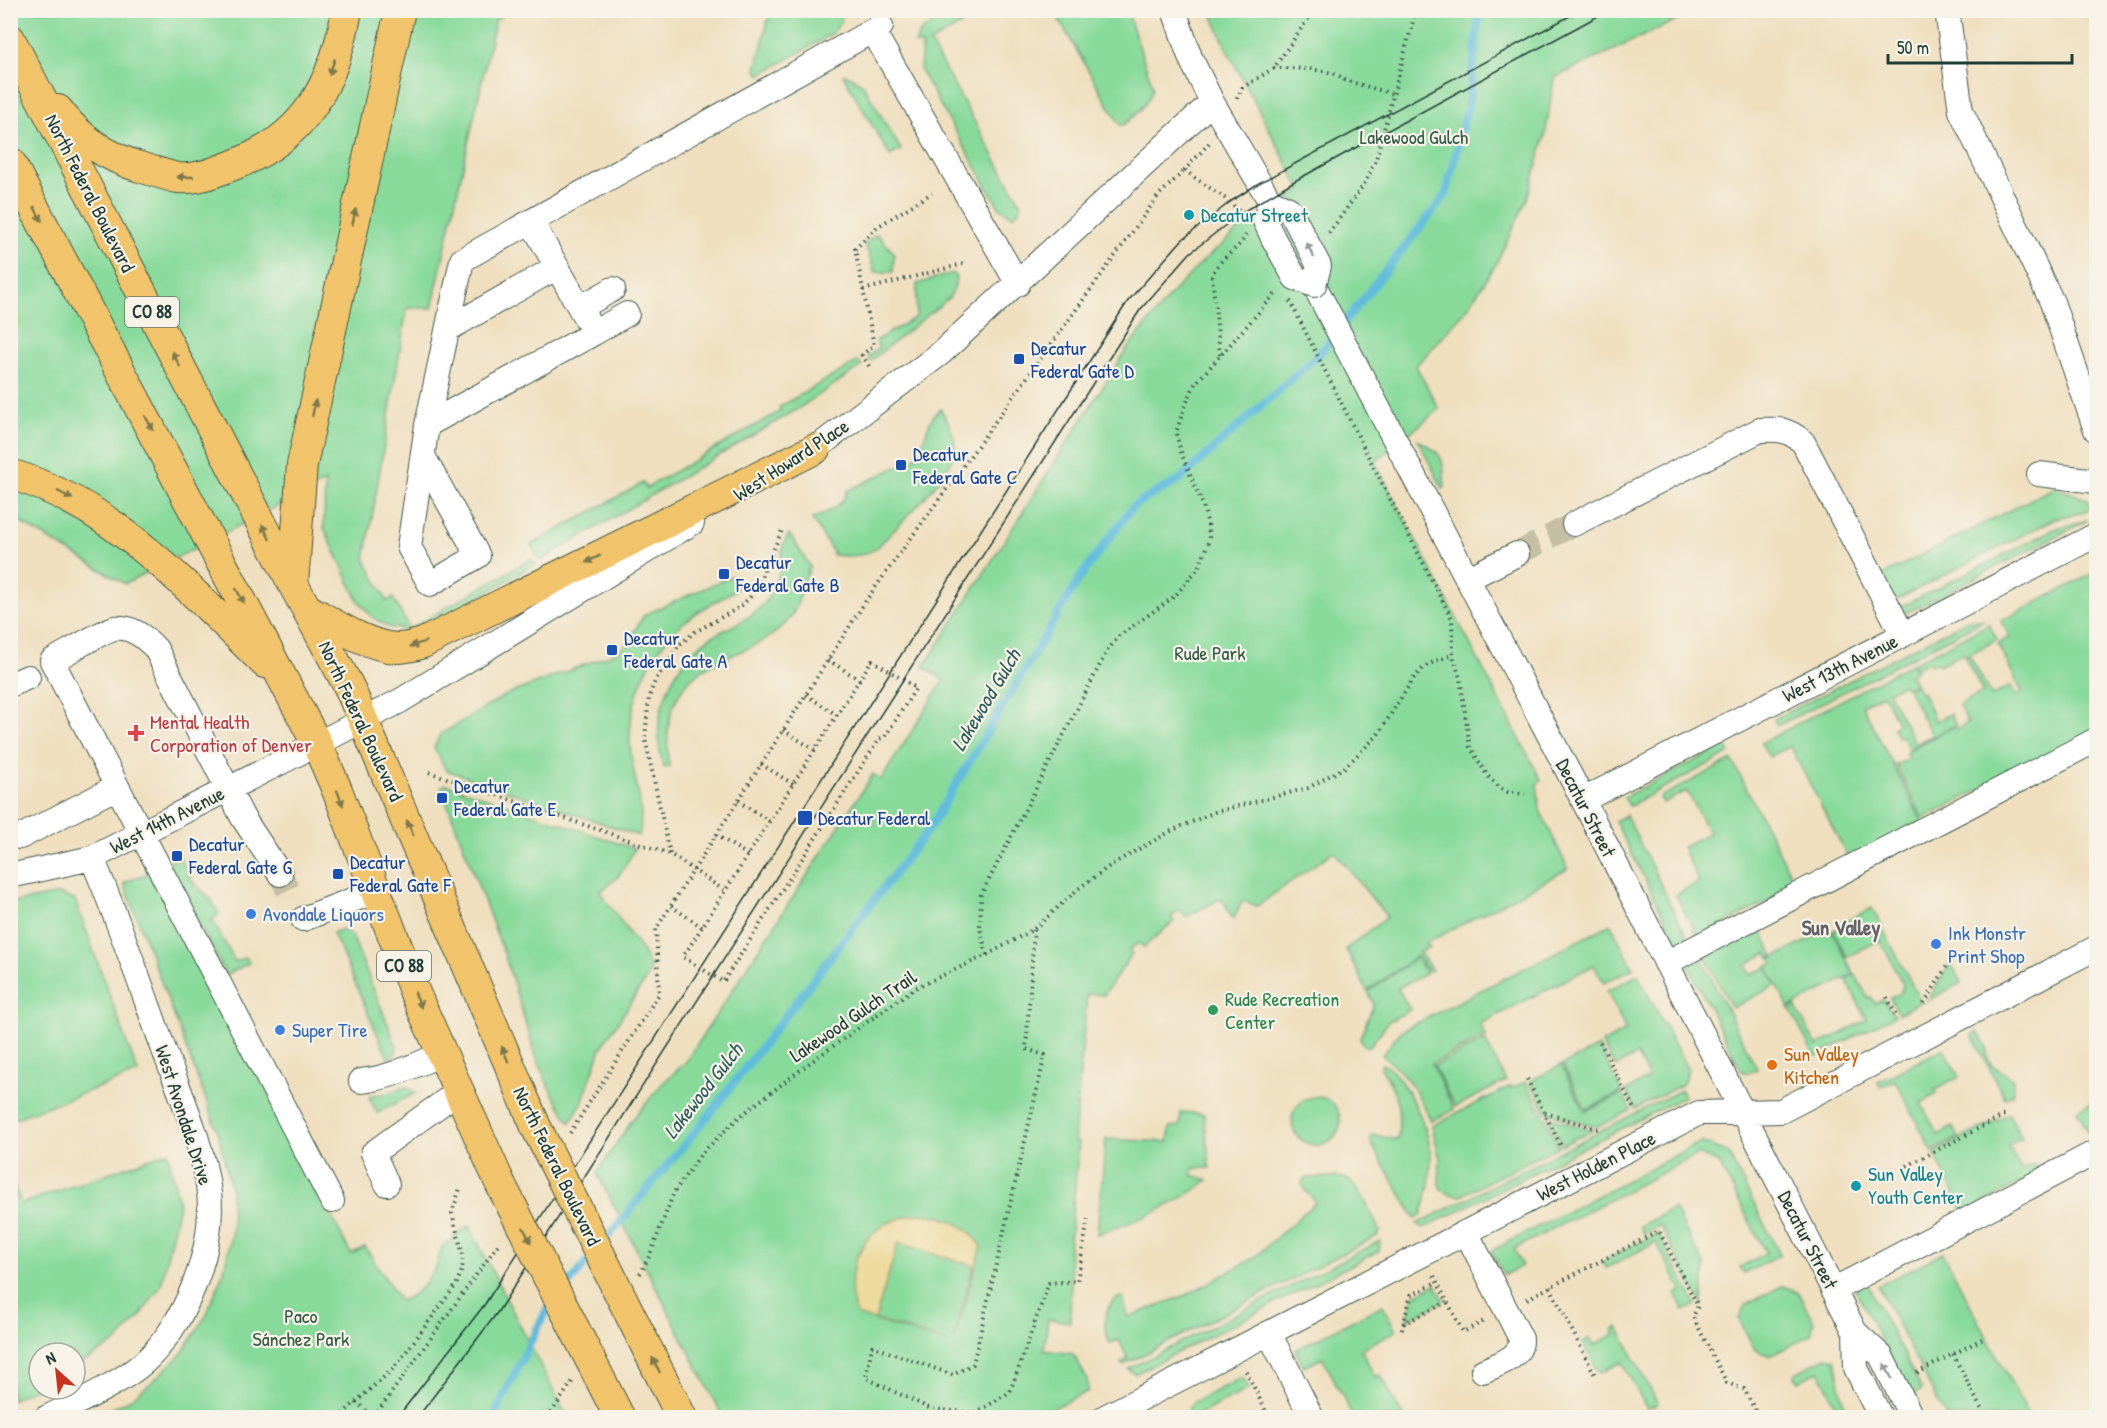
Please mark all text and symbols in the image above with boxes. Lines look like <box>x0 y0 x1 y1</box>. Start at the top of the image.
scale bar <box>1888 27 2072 65</box>
text: 50 m <box>1897 35 1929 60</box>
one-way arrow <box>327 58 336 76</box>
street label: North Federal Boulevard <box>39 109 142 276</box>
park label: Lakewood Gulch <box>1360 123 1468 150</box>
one-way arrow <box>176 172 195 182</box>
place label: Decatur Street <box>1201 201 1309 228</box>
one-way arrow <box>33 206 43 223</box>
one-way arrow <box>350 208 360 226</box>
marker: Decatur Street <box>1182 208 1196 222</box>
one-way arrow <box>1305 241 1315 258</box>
road number: CO 88 <box>125 297 179 327</box>
place label: Decatur Federal Gate D <box>1030 334 1135 384</box>
one-way arrow <box>172 350 182 368</box>
marker: Decatur Federal Gate D <box>1012 352 1026 366</box>
one-way arrow <box>310 398 319 417</box>
street label: West Howard Place <box>728 412 854 507</box>
one-way arrow <box>144 415 154 432</box>
place label: Decatur Federal Gate C <box>912 440 1018 490</box>
marker: Decatur Federal Gate C <box>894 458 908 472</box>
one-way arrow <box>56 490 73 500</box>
one-way arrow <box>261 523 271 540</box>
place label: Decatur Federal Gate B <box>735 548 840 598</box>
one-way arrow <box>584 554 601 564</box>
marker: Decatur Federal Gate B <box>717 567 731 581</box>
one-way arrow <box>235 587 245 604</box>
place label: Decatur Federal Gate A <box>623 624 728 674</box>
street label: West 13th Avenue <box>1777 627 1902 708</box>
street label: North Federal Boulevard <box>312 636 410 805</box>
park label: Rude Park <box>1175 639 1245 666</box>
one-way arrow <box>409 640 427 649</box>
water label: Lakewood Gulch <box>944 642 1028 756</box>
marker: Decatur Federal Gate A <box>605 643 619 657</box>
place label: Mental Health Corporation of Denver <box>150 708 312 758</box>
marker: Mental Health Corporation of Denver <box>127 724 145 742</box>
street label: Decatur Street <box>1550 754 1623 862</box>
place label: Decatur Federal Gate E <box>453 772 557 822</box>
street label: West 14th Avenue <box>105 779 229 860</box>
one-way arrow <box>336 789 345 807</box>
marker: Decatur Federal Gate E <box>435 791 449 805</box>
place label: Decatur Federal <box>818 804 931 831</box>
marker: Decatur Federal <box>796 809 814 827</box>
one-way arrow <box>405 819 415 837</box>
place label: Decatur Federal Gate G <box>188 830 293 880</box>
place label: Decatur Federal Gate F <box>349 848 452 898</box>
marker: Decatur Federal Gate G <box>170 849 184 863</box>
marker: Decatur Federal Gate F <box>331 867 345 881</box>
place label: Avondale Liquors <box>263 900 384 927</box>
marker: Avondale Liquors <box>244 907 258 921</box>
district label: Sun Valley <box>1802 913 1880 943</box>
place label: Ink Monstr Print Shop <box>1948 919 2026 969</box>
marker: Ink Monstr Print Shop <box>1929 937 1943 951</box>
road number: CO 88 <box>377 951 431 981</box>
street label: Lakewood Gulch Trail <box>784 963 922 1068</box>
place label: Rude Recreation Center <box>1225 985 1339 1035</box>
one-way arrow <box>413 991 422 1008</box>
marker: Rude Recreation Center <box>1206 1003 1220 1017</box>
place label: Super Tire <box>292 1016 368 1043</box>
marker: Super Tire <box>273 1023 287 1037</box>
water label: Lakewood Gulch <box>656 1036 750 1144</box>
place label: Sun Valley Kitchen <box>1784 1040 1859 1090</box>
street label: West Avondale Drive <box>149 1041 220 1188</box>
one-way arrow <box>500 1046 509 1063</box>
marker: Sun Valley Kitchen <box>1765 1058 1779 1072</box>
street label: North Federal Boulevard <box>507 1082 608 1250</box>
street label: West Holden Place <box>1532 1124 1660 1207</box>
place label: Sun Valley Youth Center <box>1868 1160 1964 1210</box>
marker: Sun Valley Youth Center <box>1849 1179 1863 1193</box>
street label: Decatur Street <box>1772 1186 1845 1294</box>
one-way arrow <box>522 1227 532 1244</box>
park label: Paco Sánchez Park <box>253 1302 349 1352</box>
north arrow <box>27 1341 87 1401</box>
text: N <box>41 1346 59 1369</box>
one-way arrow <box>651 1357 661 1374</box>
one-way arrow <box>1884 1362 1894 1380</box>

